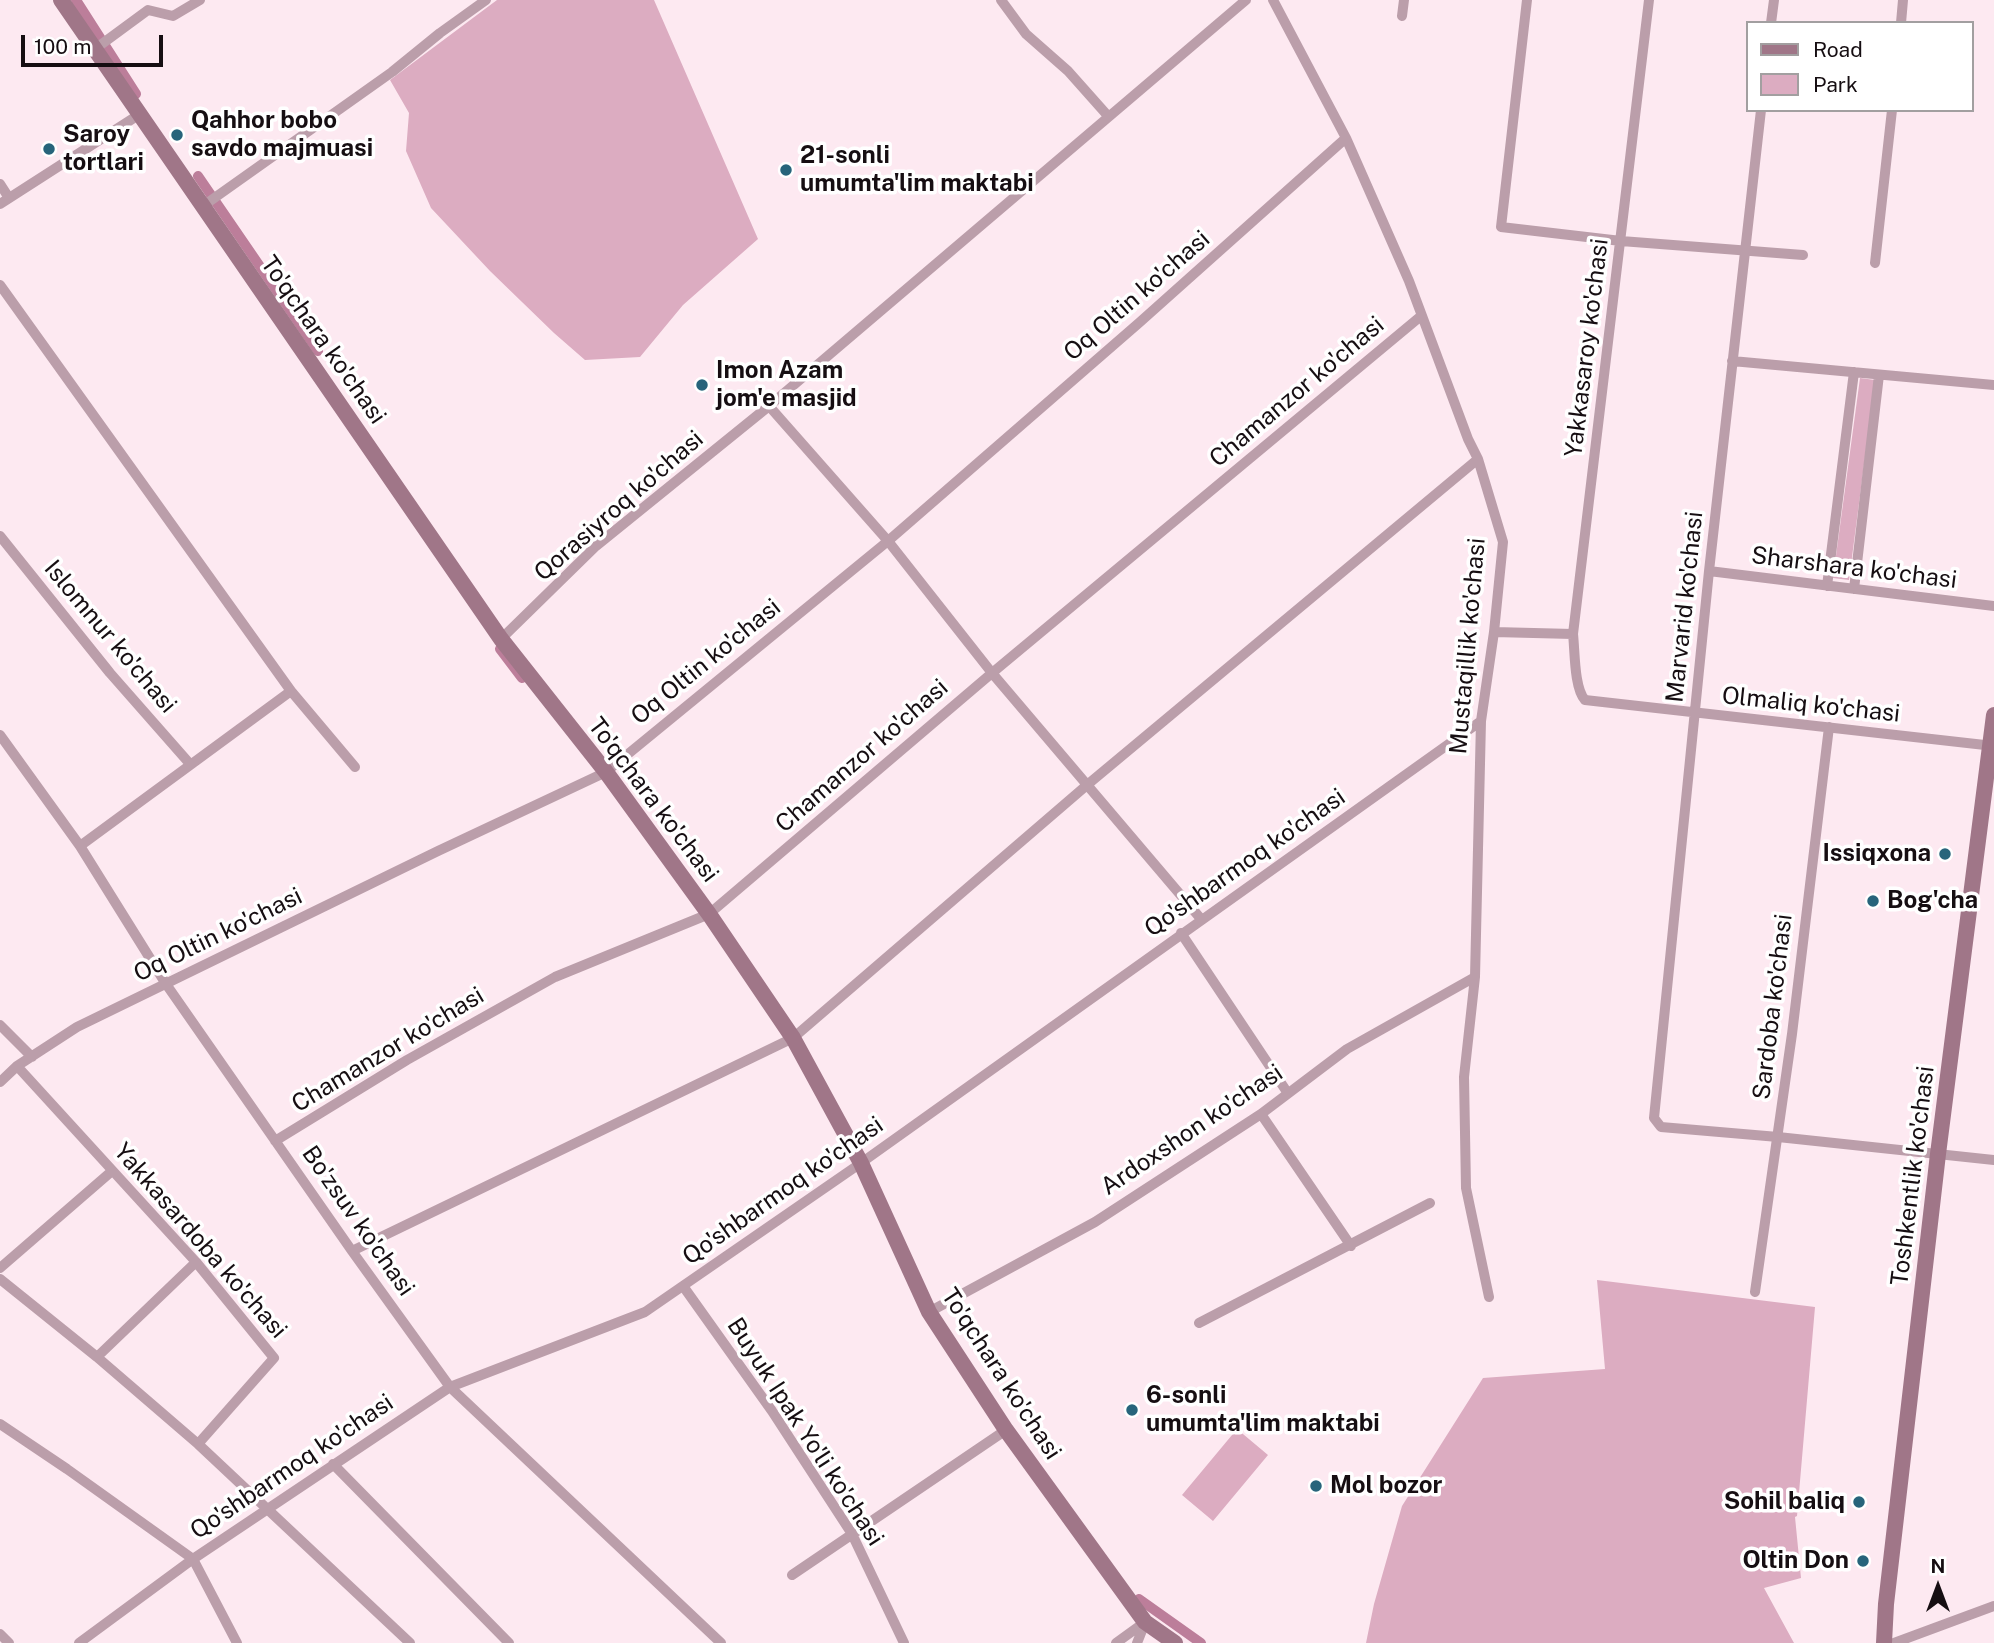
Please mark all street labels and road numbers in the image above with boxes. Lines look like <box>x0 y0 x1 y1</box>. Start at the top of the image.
street label: Oq Oltin ko'chasi <box>1058 225 1216 367</box>
street label: Yakkasaroy ko'chasi <box>1559 237 1615 459</box>
street label: To'qchara ko'chasi <box>254 250 392 430</box>
street label: Chamanzor ko'chasi <box>1204 311 1390 473</box>
street label: Qorasiyroq ko'chasi <box>529 425 709 587</box>
street label: Marvarid ko'chasi <box>1661 510 1709 704</box>
street label: Mustaqillik ko'chasi <box>1444 537 1492 755</box>
street label: Sharshara ko'chasi <box>1750 541 1958 595</box>
street label: Islomnur ko'chasi <box>38 555 182 719</box>
street label: Oq Oltin ko'chasi <box>626 593 786 731</box>
street label: Chamanzor ko'chasi <box>770 673 954 839</box>
street label: Olmaliq ko'chasi <box>1720 681 1902 729</box>
street label: To'qchara ko'chasi <box>582 712 724 888</box>
street label: Qo'shbarmoq ko'chasi <box>1139 783 1351 943</box>
street label: Oq Oltin ko'chasi <box>129 882 307 988</box>
street label: Sardoba ko'chasi <box>1747 913 1799 1101</box>
street label: Chamanzor ko'chasi <box>287 981 489 1119</box>
street label: Ardoxshon ko'chasi <box>1096 1059 1288 1201</box>
street label: Toshkentlik ko'chasi <box>1885 1065 1941 1287</box>
street label: Qo'shbarmoq ko'chasi <box>677 1111 889 1271</box>
street label: Yakkasardoba ko'chasi <box>107 1138 293 1344</box>
street label: Bo'zsuv ko'chasi <box>296 1140 420 1302</box>
street label: To'qchara ko'chasi <box>935 1283 1067 1465</box>
street label: Buyuk Ipak Yo'li ko'chasi <box>721 1313 889 1551</box>
street label: Qo'shbarmoq ko'chasi <box>185 1388 399 1546</box>

